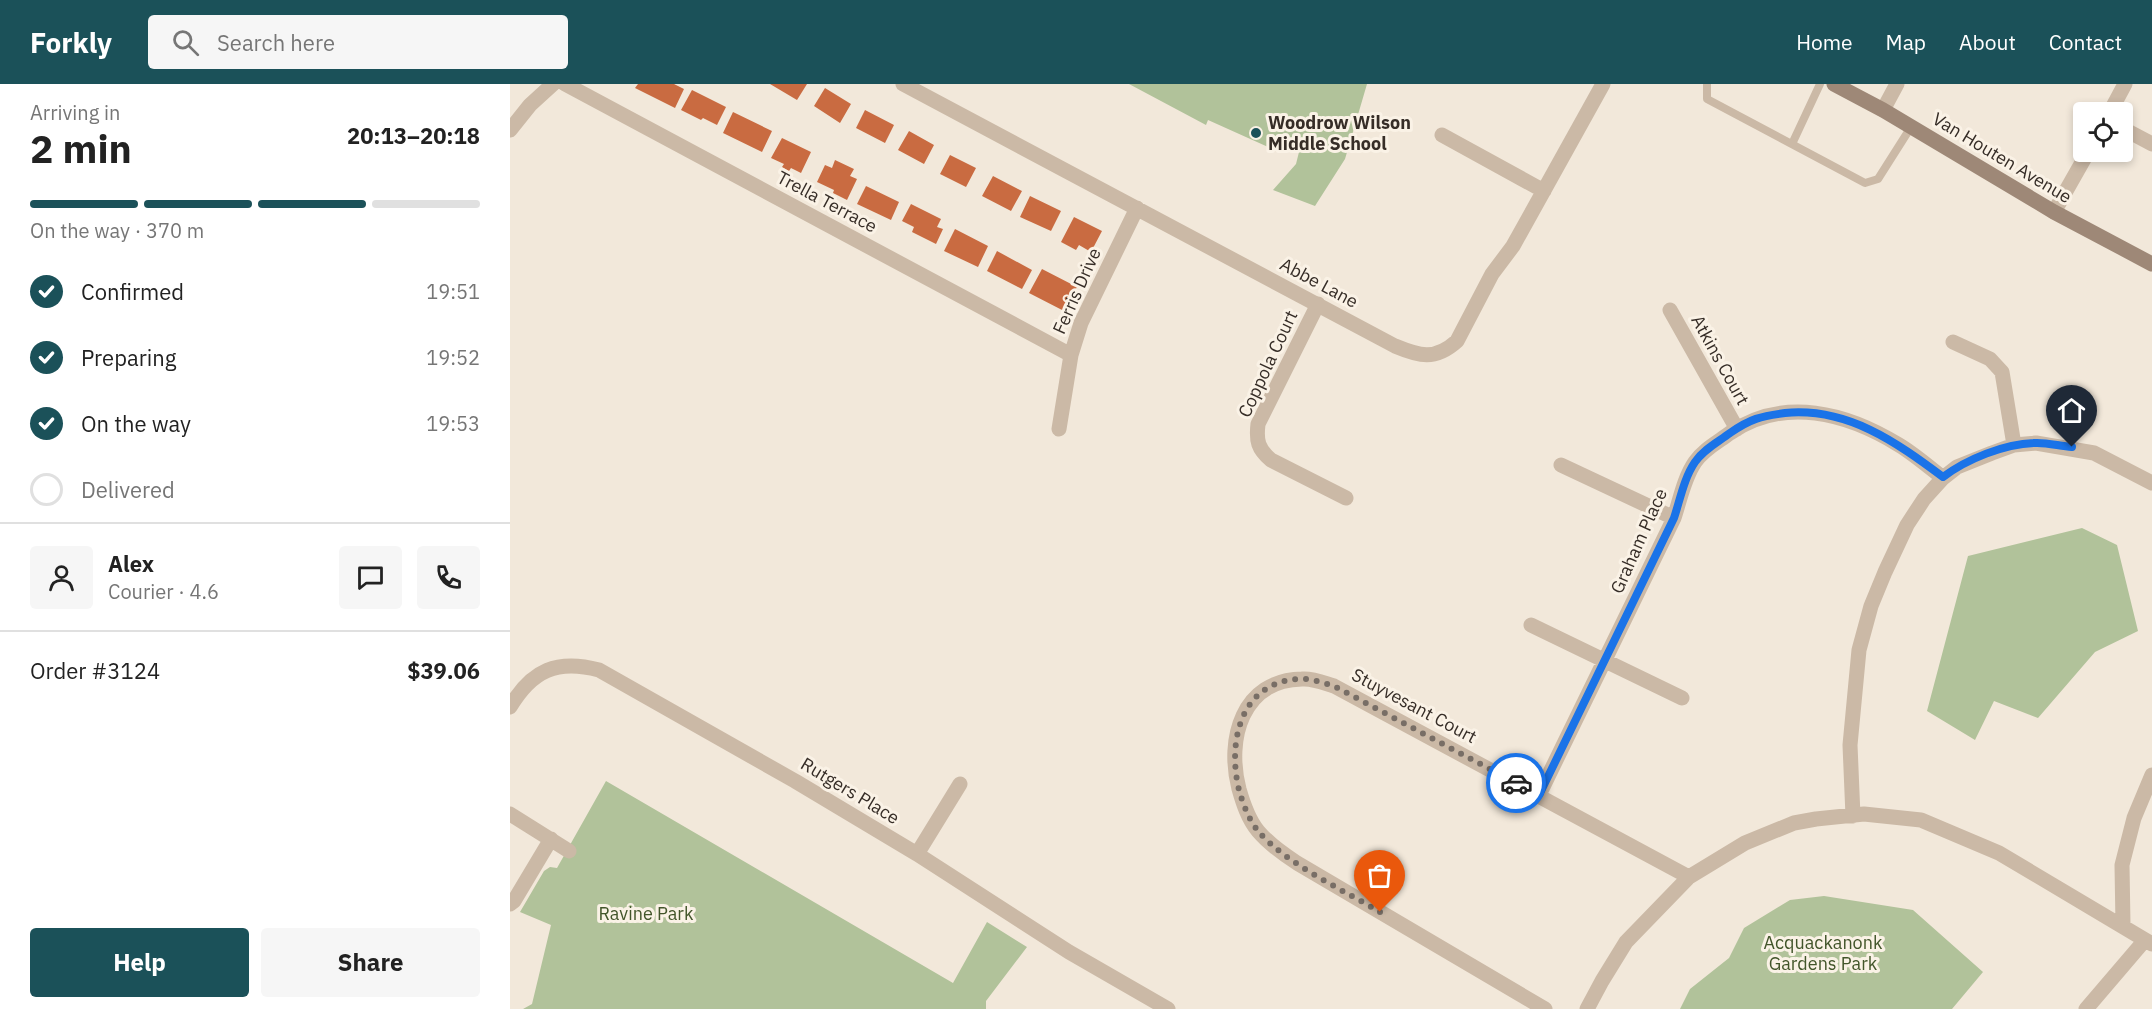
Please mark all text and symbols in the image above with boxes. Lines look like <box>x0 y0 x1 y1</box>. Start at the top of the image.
search box <box>148 15 568 69</box>
text: Forkly <box>30 24 112 61</box>
icon: search <box>169 26 202 59</box>
text: Search here <box>217 28 335 57</box>
text: Home <box>1796 28 1853 56</box>
text: Map <box>1886 28 1926 56</box>
text: About <box>1959 28 2016 56</box>
text: Contact <box>2049 28 2122 56</box>
text: Arriving in <box>30 99 120 126</box>
map controls <box>2073 102 2133 162</box>
button: locate <box>2073 102 2133 162</box>
street label: Van Houten Avenue <box>1929 107 2076 208</box>
place label: Woodrow Wilson Middle School <box>1268 111 1411 155</box>
text: 20:13–20:18 <box>347 121 480 150</box>
text: 2 min <box>30 123 132 174</box>
marker: Woodrow Wilson Middle School <box>1249 126 1263 140</box>
street label: Trella Terrace <box>773 166 881 238</box>
text: On the way · 370 m <box>30 217 204 244</box>
street label: Ferris Drive <box>1047 244 1106 337</box>
street label: Abbe Lane <box>1276 252 1362 313</box>
icon: check <box>30 275 63 308</box>
text: Confirmed <box>81 277 184 306</box>
text: 19:51 <box>426 278 480 305</box>
street label: Coppola Court <box>1233 307 1302 421</box>
street label: Atkins Court <box>1686 311 1755 409</box>
icon: check <box>30 341 63 374</box>
text: Preparing <box>81 343 176 372</box>
text: 19:52 <box>426 344 480 371</box>
pin <box>2046 385 2097 447</box>
icon: home <box>2055 394 2088 427</box>
icon: check <box>30 407 63 440</box>
text: On the way <box>81 409 191 438</box>
text: 19:53 <box>426 410 480 437</box>
text: Delivered <box>81 475 175 504</box>
street label: Graham Place <box>1605 485 1672 597</box>
button: person <box>30 546 93 609</box>
button: chat <box>339 546 402 609</box>
button: phone <box>417 546 480 609</box>
text: Alex <box>108 549 154 578</box>
text: Courier · 4.6 <box>108 578 219 605</box>
text: Order #3124 <box>30 656 160 685</box>
text: $39.06 <box>407 656 480 685</box>
street label: Stuyvesant Court <box>1348 663 1481 748</box>
street label: Rutgers Place <box>797 752 904 829</box>
courier <box>1486 753 1546 813</box>
icon: car <box>1500 767 1533 800</box>
pin <box>1354 850 1405 912</box>
icon: bag <box>1363 859 1396 892</box>
park label: Ravine Park <box>599 902 694 925</box>
button: Help <box>30 928 249 997</box>
button: Share <box>261 928 480 997</box>
park label: Acquackanonk Gardens Park <box>1764 931 1883 975</box>

